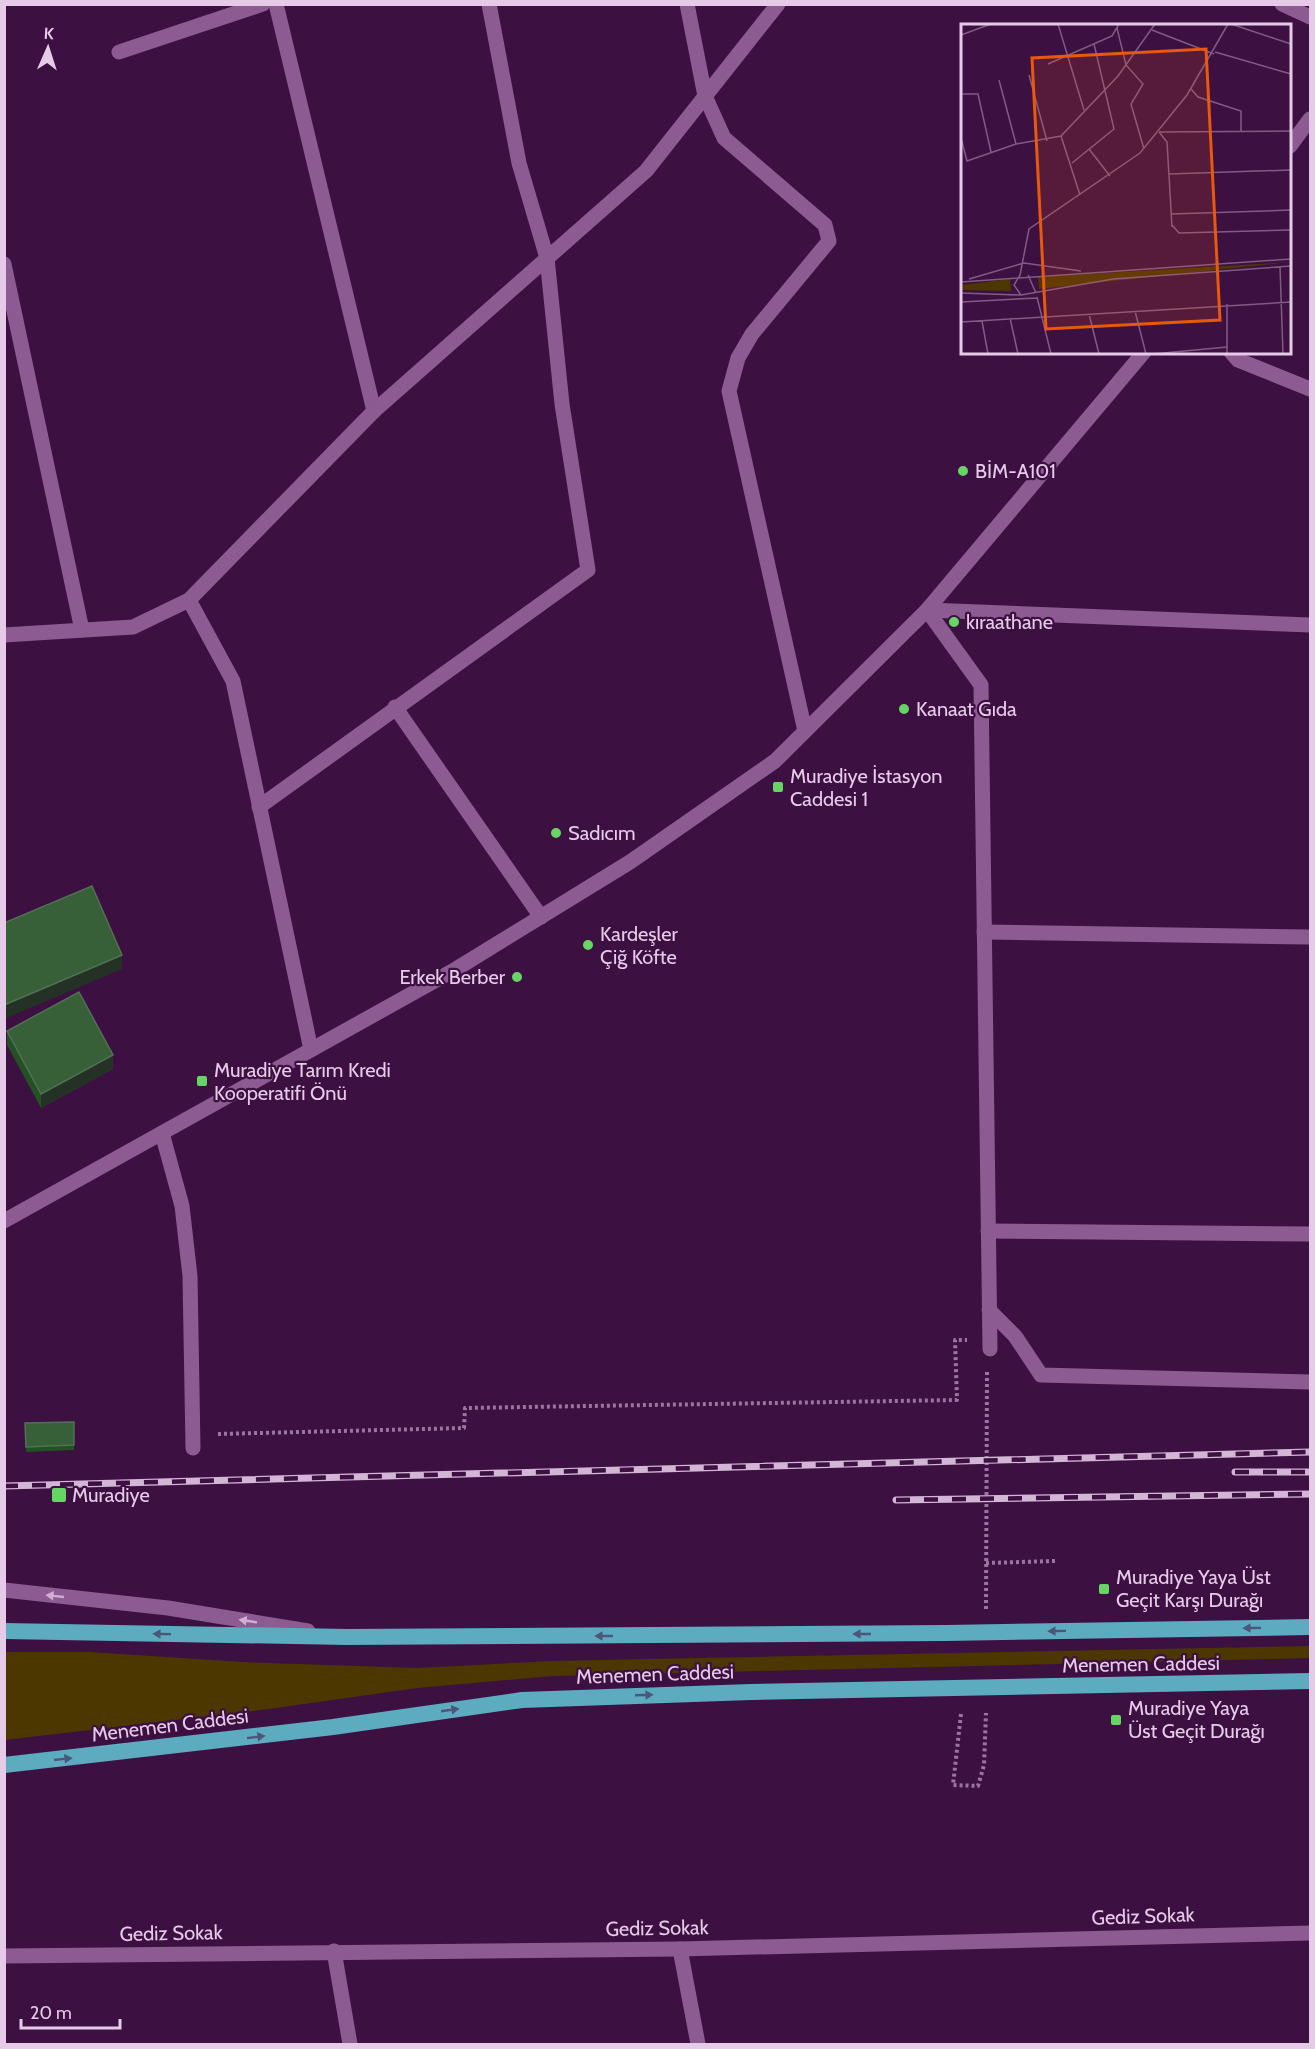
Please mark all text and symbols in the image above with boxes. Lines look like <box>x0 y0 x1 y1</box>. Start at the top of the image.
north arrow <box>18 18 78 78</box>
text: K <box>43 24 54 43</box>
inset map <box>961 24 1291 354</box>
place label: BİM-A101 <box>975 459 1056 483</box>
marker: BİM-A101 <box>956 464 970 478</box>
place label: kıraathane <box>966 610 1053 634</box>
marker: kıraathane <box>947 615 961 629</box>
place label: Kanaat Gıda <box>916 697 1017 721</box>
marker: Kanaat Gıda <box>897 702 911 716</box>
place label: Muradiye İstasyon Caddesi 1 <box>790 764 942 811</box>
marker: Muradiye İstasyon Caddesi 1 <box>771 780 785 794</box>
place label: Sadıcım <box>568 821 635 845</box>
marker: Sadıcım <box>549 826 563 840</box>
place label: Kardeşler Çiğ Köfte <box>600 922 678 969</box>
marker: Kardeşler Çiğ Köfte <box>581 938 595 952</box>
place label: Erkek Berber <box>399 965 506 989</box>
marker: Erkek Berber <box>510 970 524 984</box>
place label: Muradiye Tarım Kredi Kooperatifi Önü <box>214 1058 391 1105</box>
marker: Muradiye Tarım Kredi Kooperatifi Önü <box>195 1074 209 1088</box>
place label: Muradiye <box>72 1483 150 1507</box>
marker: Muradiye <box>50 1486 68 1504</box>
place label: Muradiye Yaya Üst Geçit Karşı Durağı <box>1116 1565 1271 1612</box>
marker: Muradiye Yaya Üst Geçit Karşı Durağı <box>1097 1582 1111 1596</box>
one-way arrow <box>45 1591 64 1601</box>
one-way arrow <box>238 1616 257 1625</box>
one-way arrow <box>1243 1623 1262 1633</box>
one-way arrow <box>1048 1627 1067 1636</box>
one-way arrow <box>153 1629 172 1639</box>
one-way arrow <box>853 1629 872 1639</box>
one-way arrow <box>595 1631 614 1641</box>
street label: Menemen Caddesi <box>1062 1651 1220 1677</box>
street label: Menemen Caddesi <box>576 1659 734 1689</box>
one-way arrow <box>634 1691 653 1700</box>
place label: Muradiye Yaya Üst Geçit Durağı <box>1128 1696 1265 1743</box>
street label: Menemen Caddesi <box>90 1703 250 1747</box>
one-way arrow <box>440 1706 459 1715</box>
marker: Muradiye Yaya Üst Geçit Durağı <box>1109 1713 1123 1727</box>
one-way arrow <box>247 1732 266 1741</box>
one-way arrow <box>53 1754 72 1764</box>
street label: Gediz Sokak <box>1091 1902 1195 1930</box>
street label: Gediz Sokak <box>605 1915 709 1941</box>
street label: Gediz Sokak <box>119 1920 223 1946</box>
scale bar <box>21 1992 120 2030</box>
text: 20 m <box>30 2002 72 2024</box>

